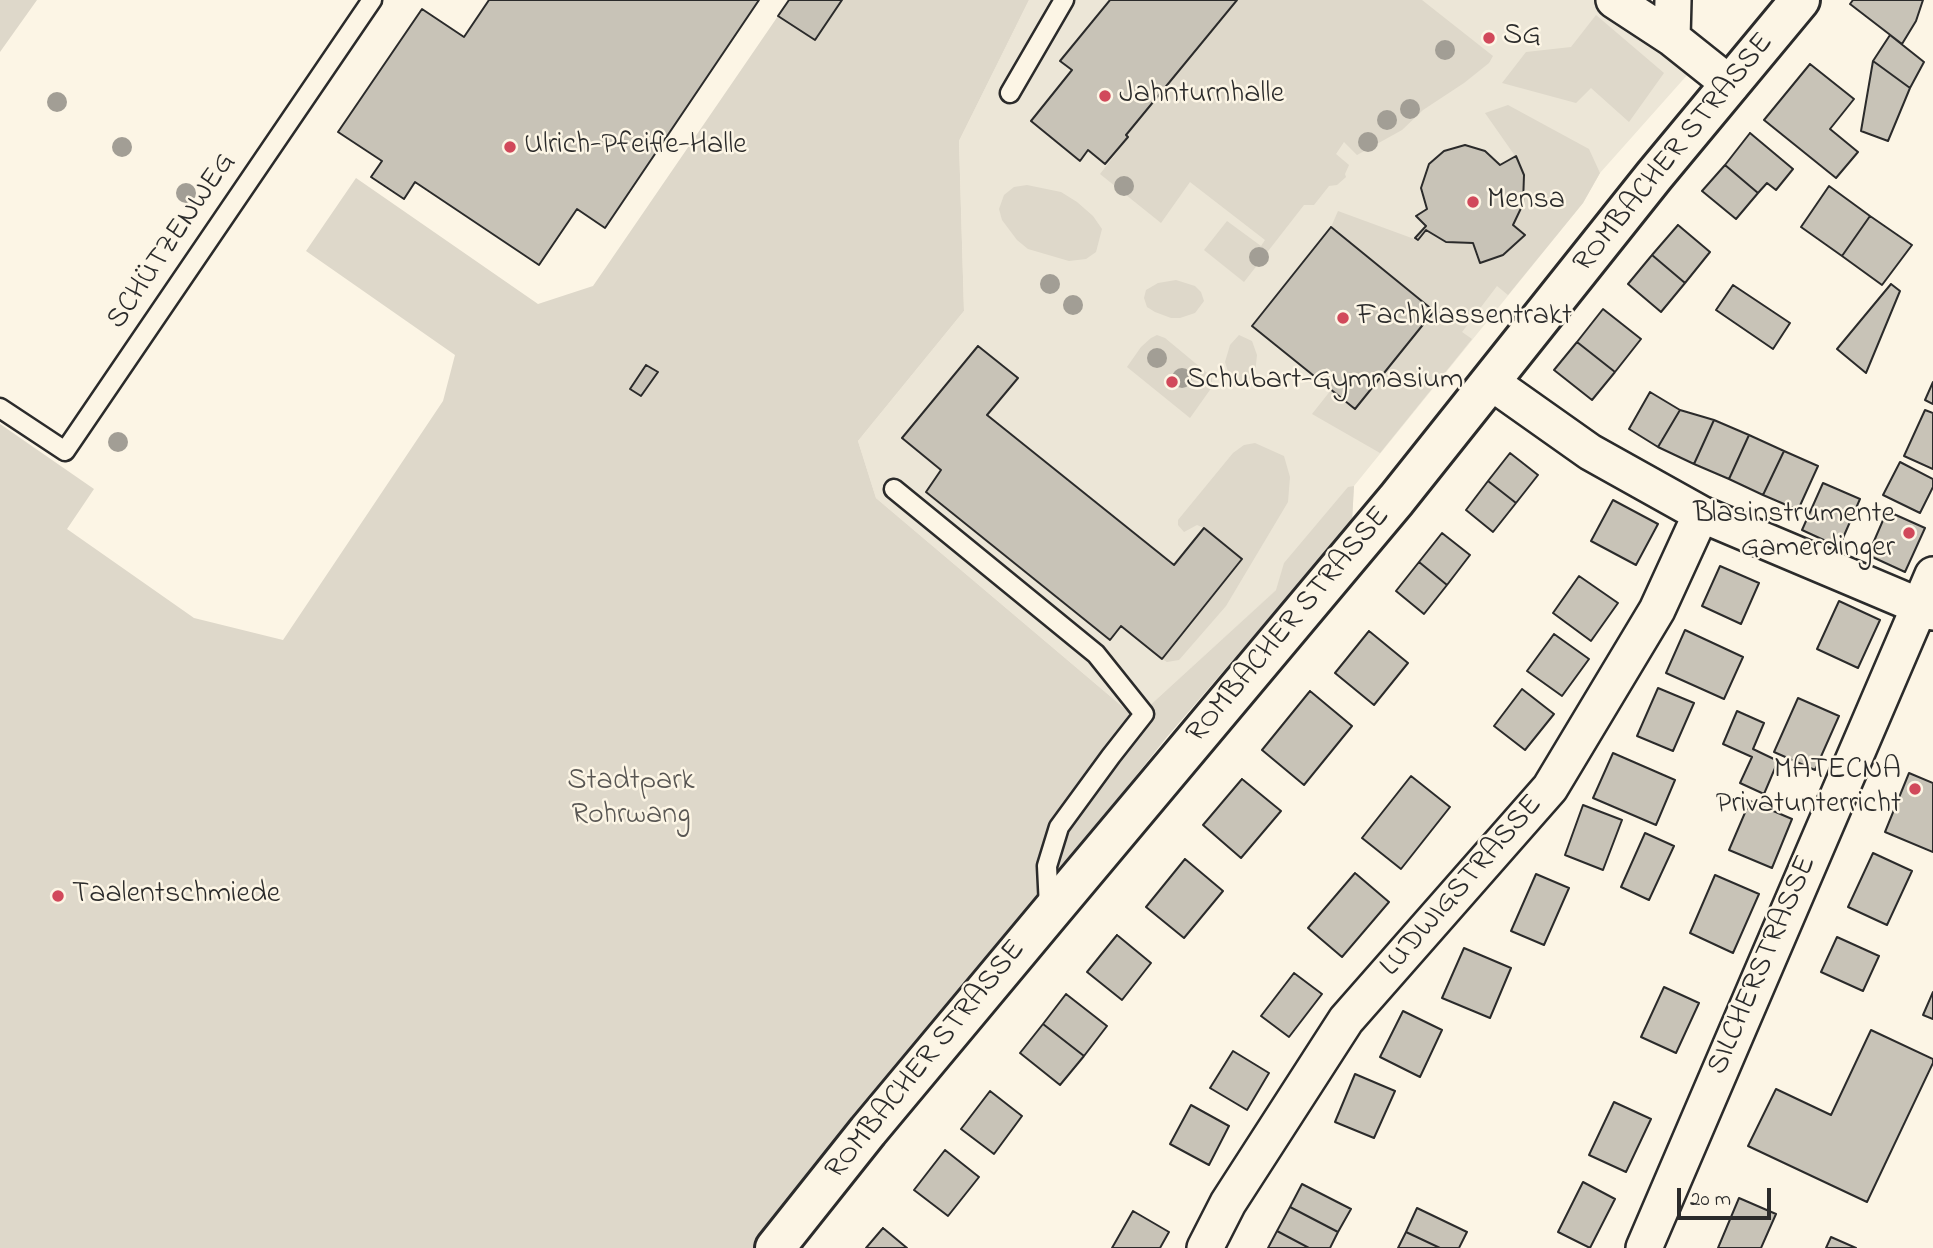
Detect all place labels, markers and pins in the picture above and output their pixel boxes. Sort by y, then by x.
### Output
place label: SG [1503,20,1541,56]
marker: SG [1481,30,1497,46]
place label: Jahnturnhalle [1119,78,1284,114]
marker: Jahnturnhalle [1097,88,1113,104]
place label: Ulrich-Pfeifle-Halle [524,129,747,165]
marker: Ulrich-Pfeifle-Halle [502,139,518,155]
place label: Mensa [1487,184,1565,220]
marker: Mensa [1465,194,1481,210]
place label: Fachklassentrakt [1357,300,1572,336]
marker: Fachklassentrakt [1335,310,1351,326]
place label: Schubart-Gymnasium [1186,364,1463,400]
marker: Schubart-Gymnasium [1164,374,1180,390]
place label: Blasinstrumente Gamerdinger [1693,498,1895,568]
marker: Blasinstrumente Gamerdinger [1901,525,1917,541]
place label: MATECNA Privatunterricht [1716,754,1901,824]
marker: MATECNA Privatunterricht [1907,781,1923,797]
place label: Taalentschmiede [72,878,280,914]
marker: Taalentschmiede [50,888,66,904]

